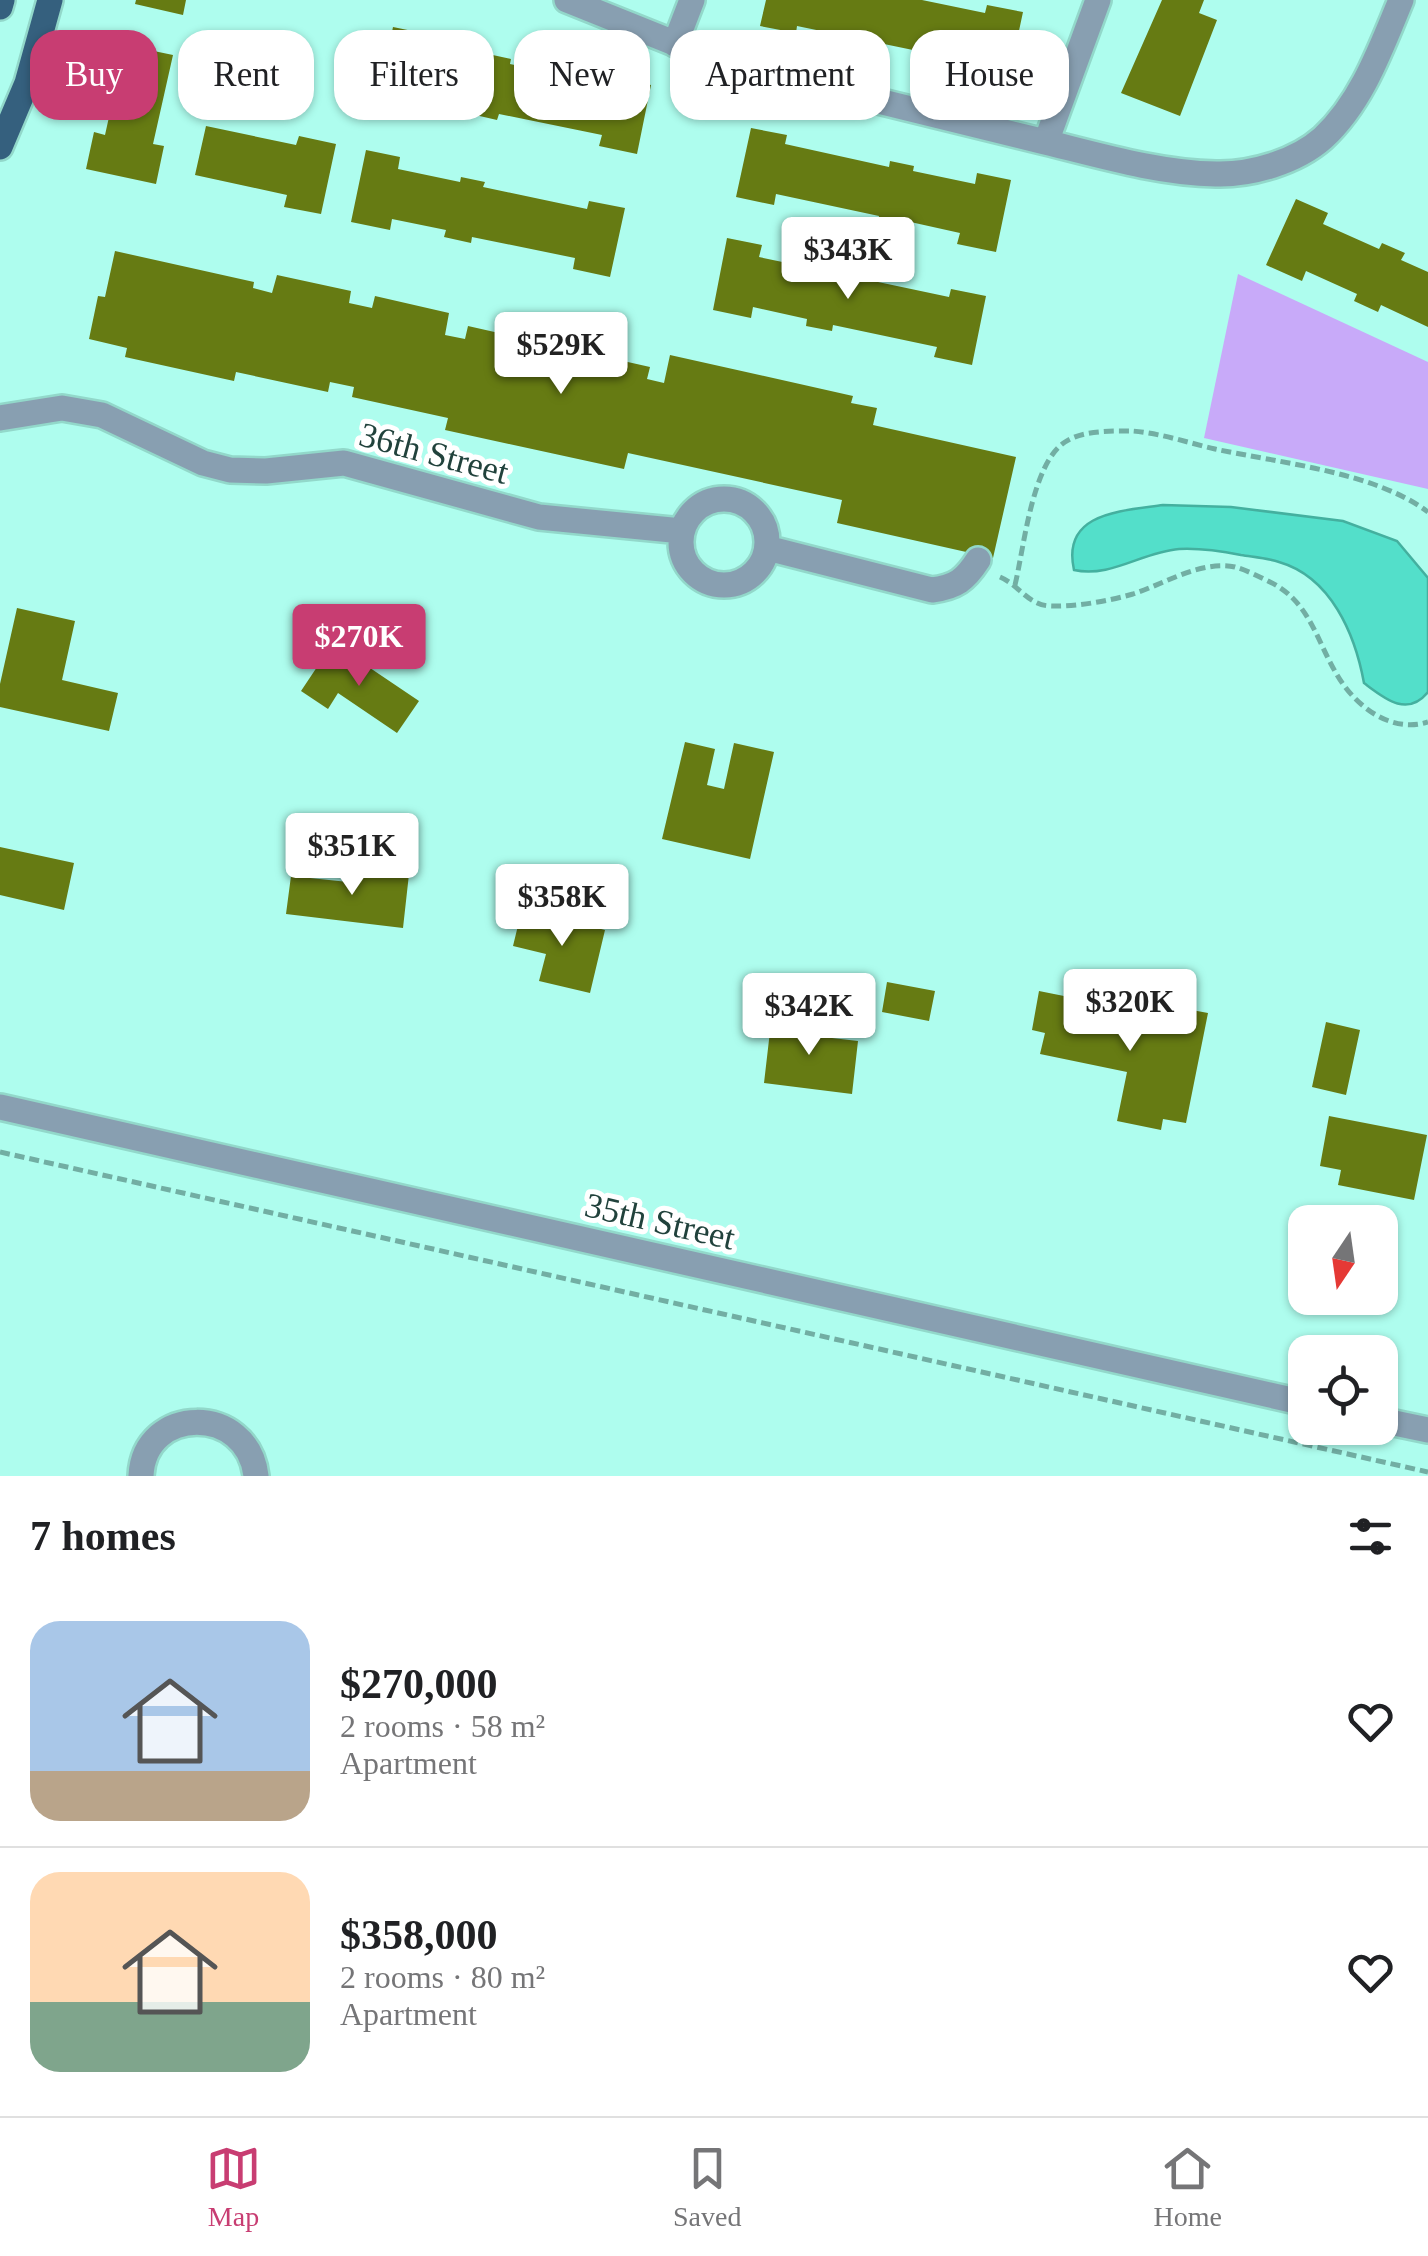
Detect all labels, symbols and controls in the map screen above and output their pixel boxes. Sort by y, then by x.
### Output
chip: Buy [30,30,158,120]
chip: Rent [178,30,314,120]
chip: Filters [334,30,494,120]
chip: New [514,30,650,120]
chip: Apartment [670,30,890,120]
chip: House [910,30,1069,120]
pin: $343K [778,217,918,302]
text: $343K [804,231,892,267]
pin: $529K [491,312,631,397]
text: $529K [517,326,605,362]
street label: 36th Street [355,415,513,492]
pin: $270K [289,604,429,689]
text: $270K [315,618,403,654]
pin: $351K [282,813,422,898]
text: $351K [308,827,396,863]
pin: $358K [492,864,632,949]
text: $358K [518,878,606,914]
pin: $320K [1060,969,1200,1054]
pin: $342K [739,973,879,1058]
text: $320K [1086,983,1174,1019]
text: $342K [765,987,853,1023]
street label: 35th Street [581,1185,739,1258]
north arrow [1288,1205,1398,1315]
map controls [1288,1205,1398,1445]
button: locate [1288,1335,1398,1445]
icon: filters [1343,1509,1398,1564]
text: 7 homes [30,1513,176,1559]
icon: home [110,1661,230,1781]
text: $270,000 [340,1661,498,1707]
icon: heart [1343,1694,1398,1749]
text: 2 rooms · 58 m² [340,1708,545,1744]
text: Apartment [340,1745,477,1781]
icon: home [110,1912,230,2032]
text: $358,000 [340,1912,498,1958]
icon: heart [1343,1945,1398,2000]
text: 2 rooms · 80 m² [340,1959,545,1995]
text: Apartment [340,1996,477,2032]
tab: Map [206,2141,261,2233]
tab: Saved [673,2141,741,2233]
tab: Home [1154,2141,1222,2233]

